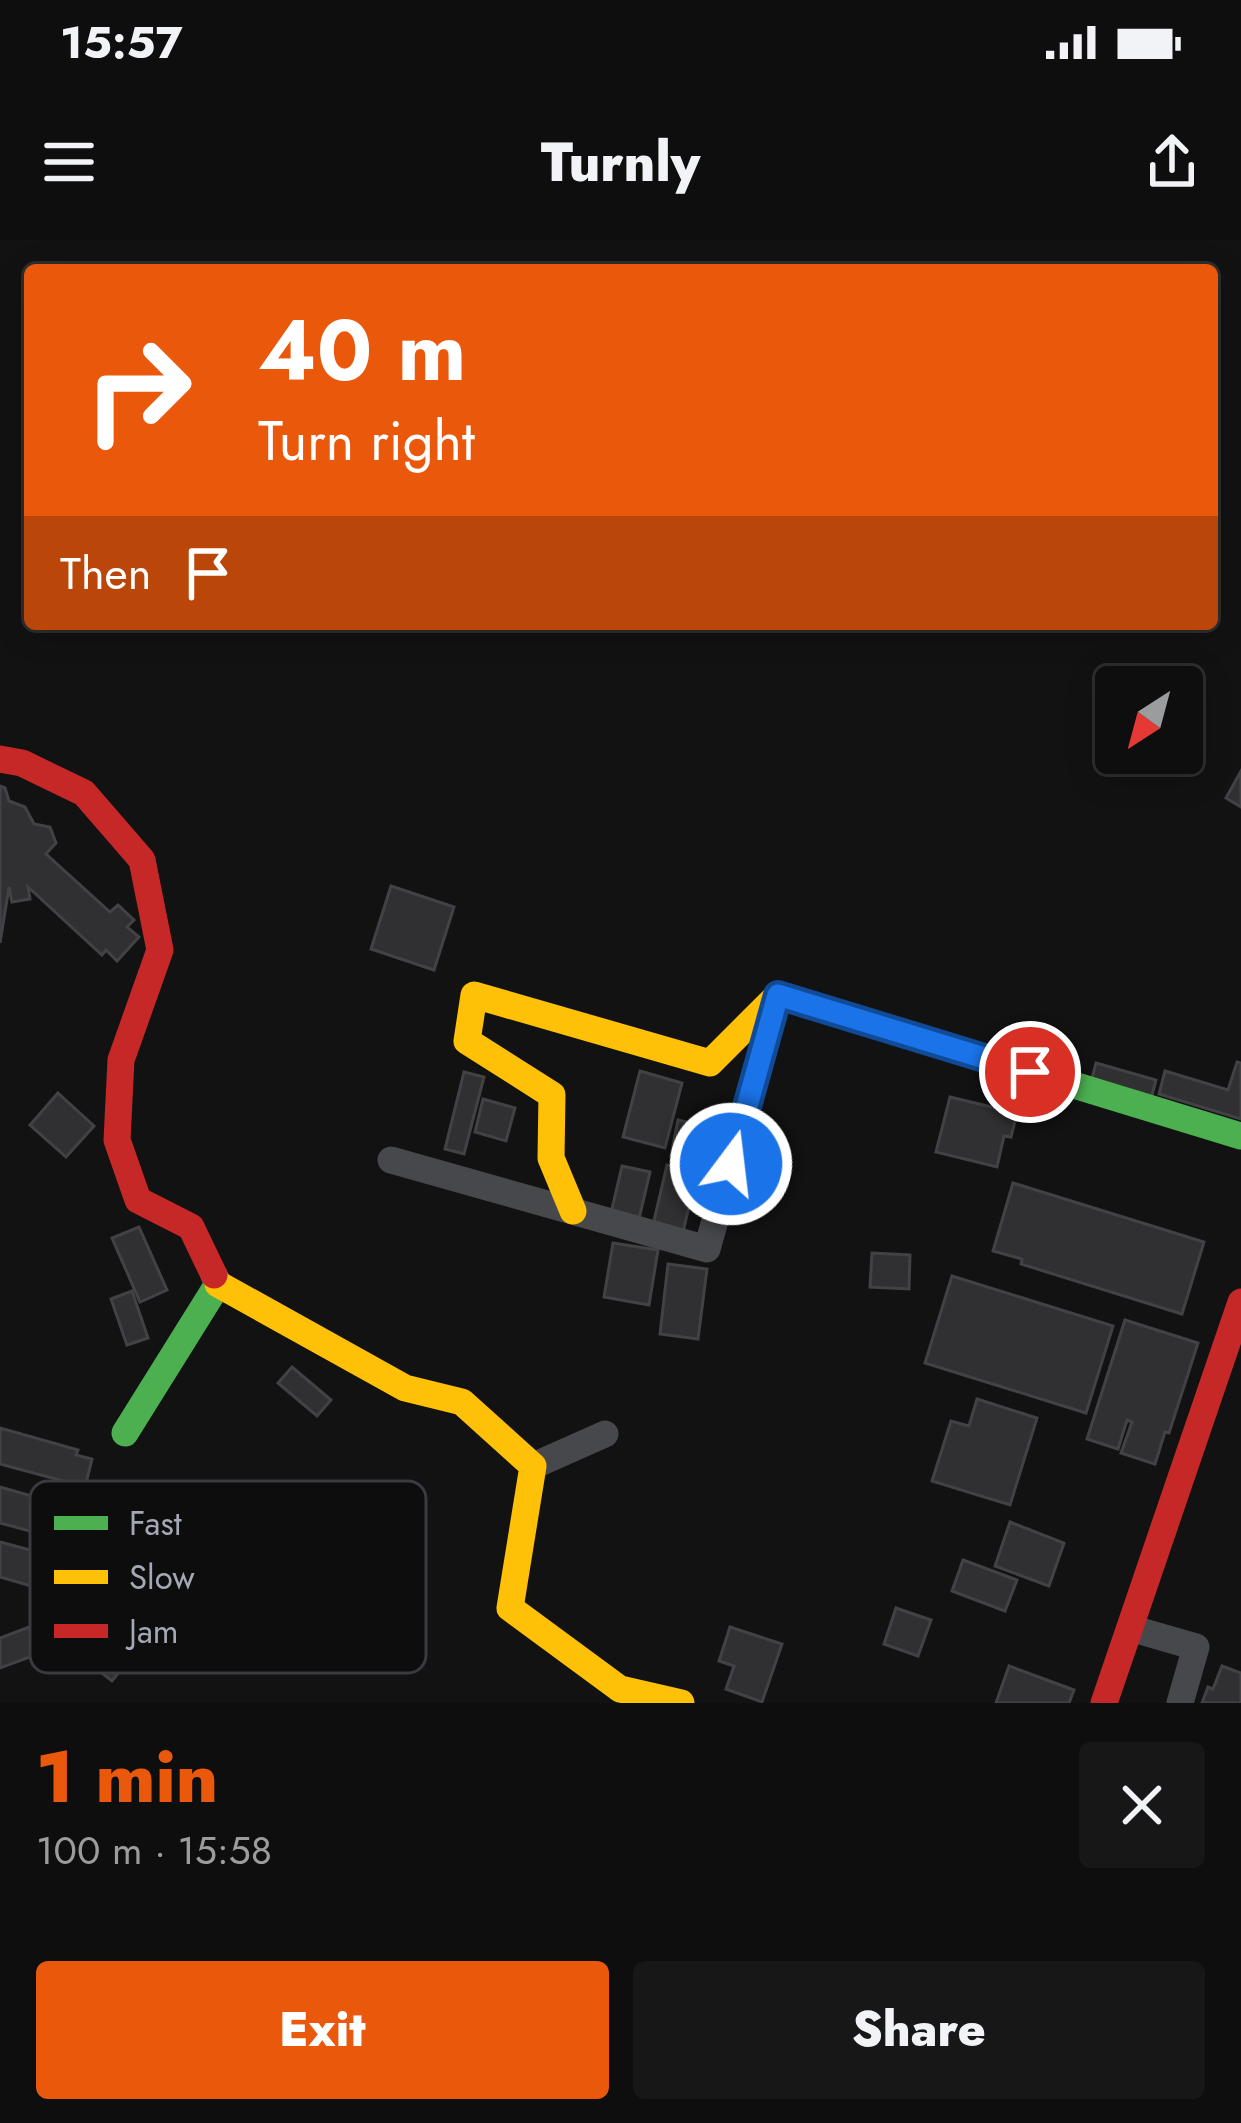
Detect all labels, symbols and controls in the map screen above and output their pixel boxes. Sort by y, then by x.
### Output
text: 15:57 [60,10,183,75]
text: Turnly [541,123,700,201]
icon: menu [36,129,102,195]
icon: share [1139,129,1205,195]
text: 40 m [258,290,466,412]
icon: right [60,312,216,468]
text: Turn right [258,402,475,480]
icon: arrive [175,540,241,606]
text: Then [60,541,151,606]
north arrow [1095,666,1203,774]
map controls [1095,666,1203,774]
pin [979,1021,1081,1123]
icon: arrive [997,1039,1063,1105]
position arrow [668,1101,794,1227]
legend [30,1481,426,1673]
text: Fast [129,1500,182,1547]
text: Slow [129,1554,195,1601]
text: Jam [125,1608,179,1655]
text: 1 min [36,1725,218,1829]
button: close [1079,1742,1205,1868]
text: 100 m · 15:58 [36,1822,272,1879]
button: Exit [36,1961,609,2099]
button: Share [633,1961,1205,2099]

